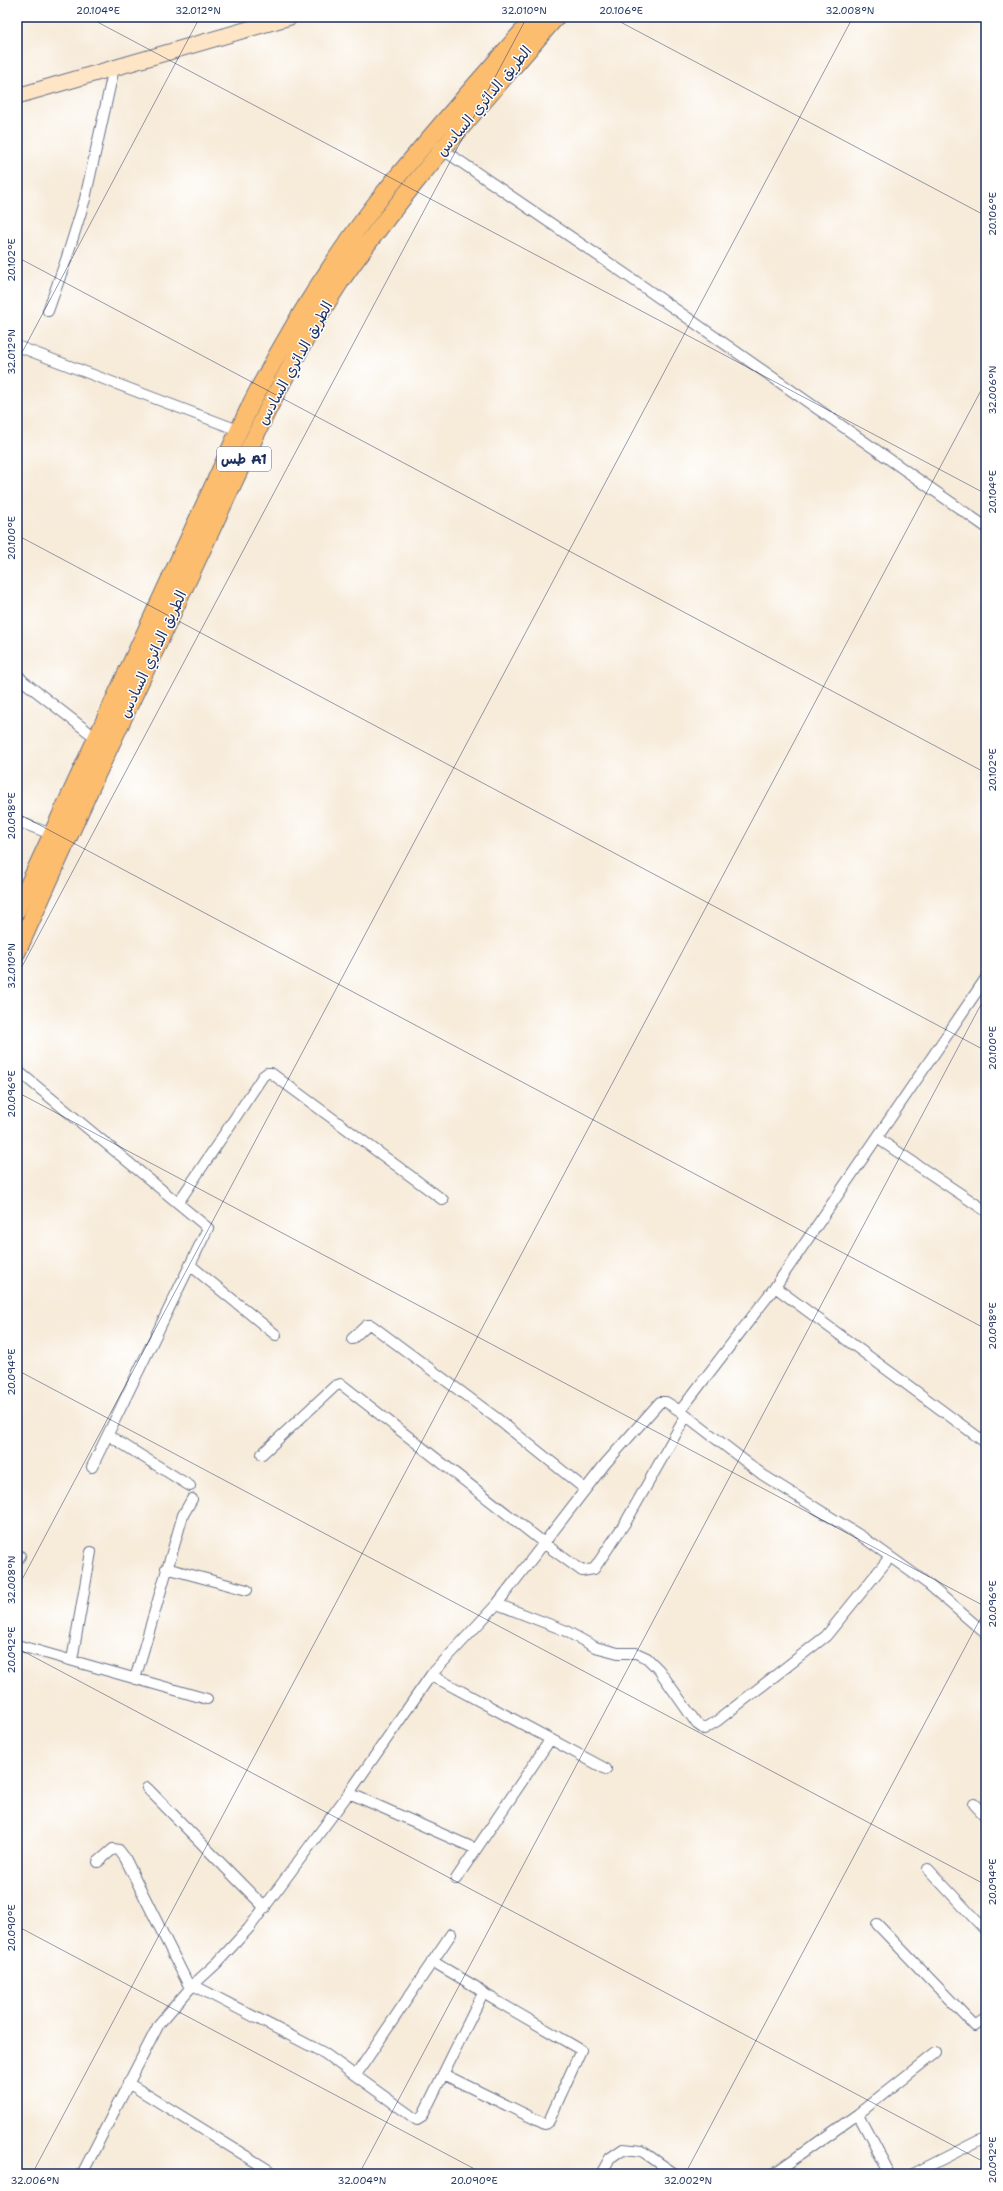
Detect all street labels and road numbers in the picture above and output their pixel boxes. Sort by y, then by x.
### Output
street label: الطريق الدائري السادس [432,42,537,161]
street label: الطريق الدائري السادس [253,298,338,429]
road number: طس A1 [217,447,271,471]
street label: الطريق الدائري السادس [115,587,192,721]

